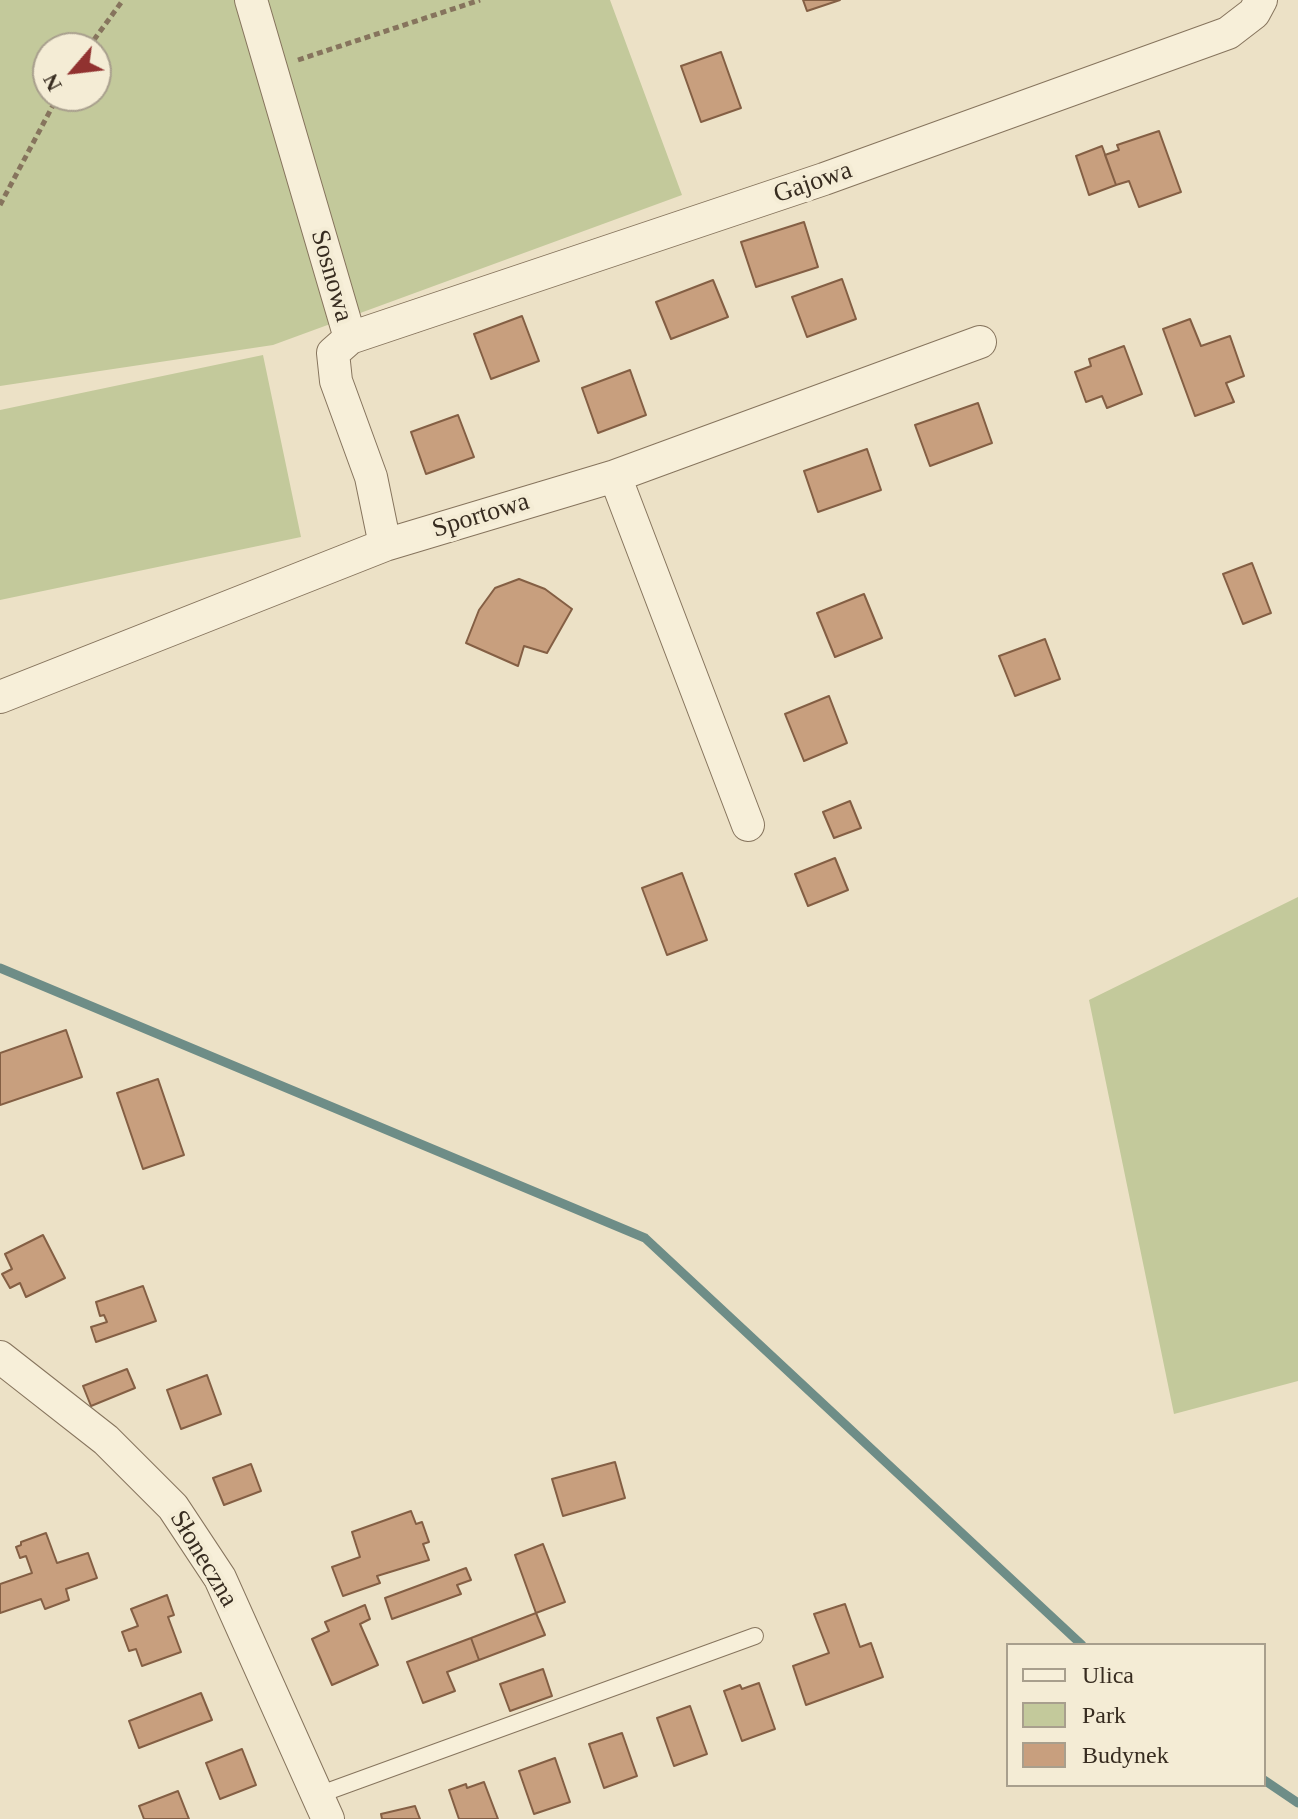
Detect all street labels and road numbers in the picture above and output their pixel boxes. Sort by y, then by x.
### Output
street label: Gajowa [770,155,856,211]
street label: Sosnowa [303,227,359,325]
street label: Sportowa [429,487,533,545]
street label: Słoneczna [162,1505,244,1613]

